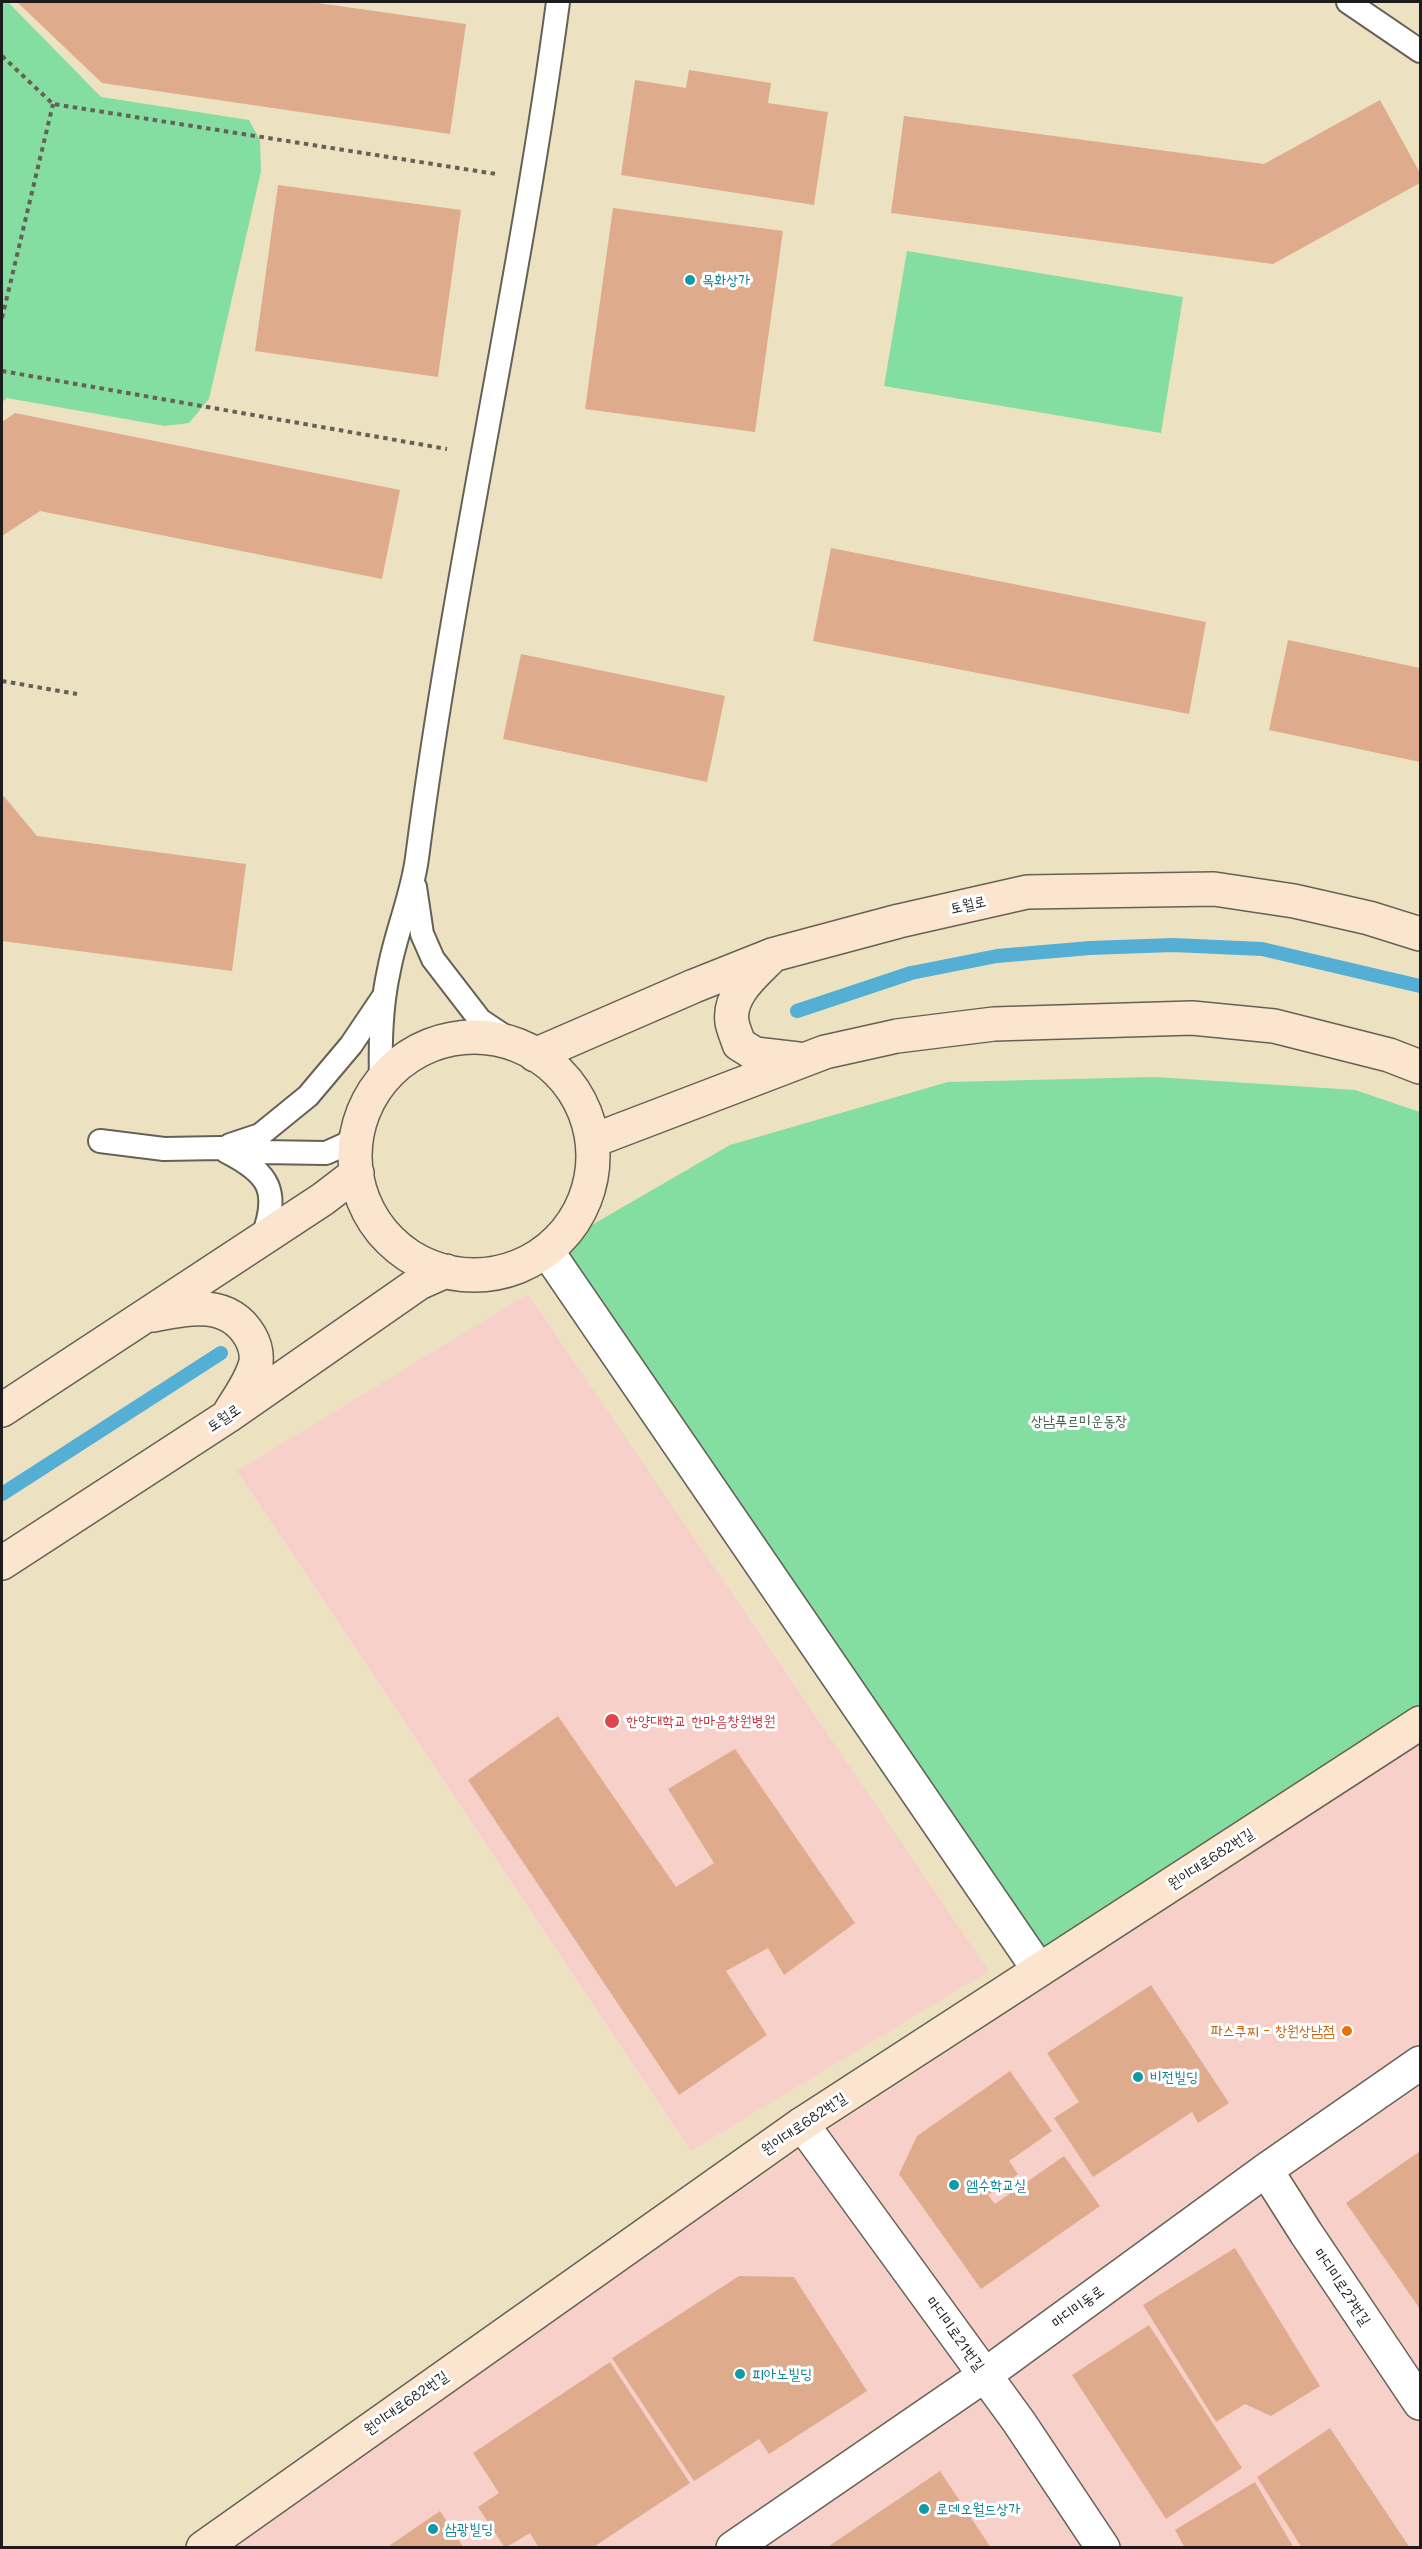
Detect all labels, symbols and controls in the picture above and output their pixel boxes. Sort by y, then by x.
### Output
place label: 목화상가 [702,271,750,289]
marker: 목화상가 [683,273,697,287]
street label: 토월로 [948,892,988,918]
street label: 토월로 [204,1400,244,1436]
park label: 상남푸르미운동장 [1031,1412,1127,1430]
marker: 한양대학교 한마음창원병원 [603,1712,621,1730]
place label: 한양대학교 한마음창원병원 [626,1712,776,1730]
street label: 원이대로682번길 [1165,1825,1257,1893]
place label: 파스쿠찌 - 창원상남점 [1210,2022,1335,2040]
marker: 파스쿠찌 - 창원상남점 [1340,2024,1354,2038]
place label: 비전빌딩 [1150,2068,1198,2086]
marker: 비전빌딩 [1131,2070,1145,2084]
street label: 원이대로682번길 [758,2089,850,2159]
place label: 엠수학교실 [966,2176,1026,2194]
marker: 엠수학교실 [947,2178,961,2192]
street label: 마디미로27번길 [1310,2245,1374,2329]
street label: 마디미동로 [1048,2282,1108,2332]
street label: 마디미로21번길 [922,2293,988,2375]
place label: 피아노빌딩 [752,2365,812,2383]
street label: 원이대로682번길 [360,2367,452,2439]
marker: 피아노빌딩 [733,2367,747,2381]
place label: 로데오월드상가 [936,2500,1020,2518]
marker: 로데오월드상가 [917,2502,931,2516]
place label: 삼광빌딩 [445,2520,493,2538]
marker: 삼광빌딩 [426,2522,440,2536]

